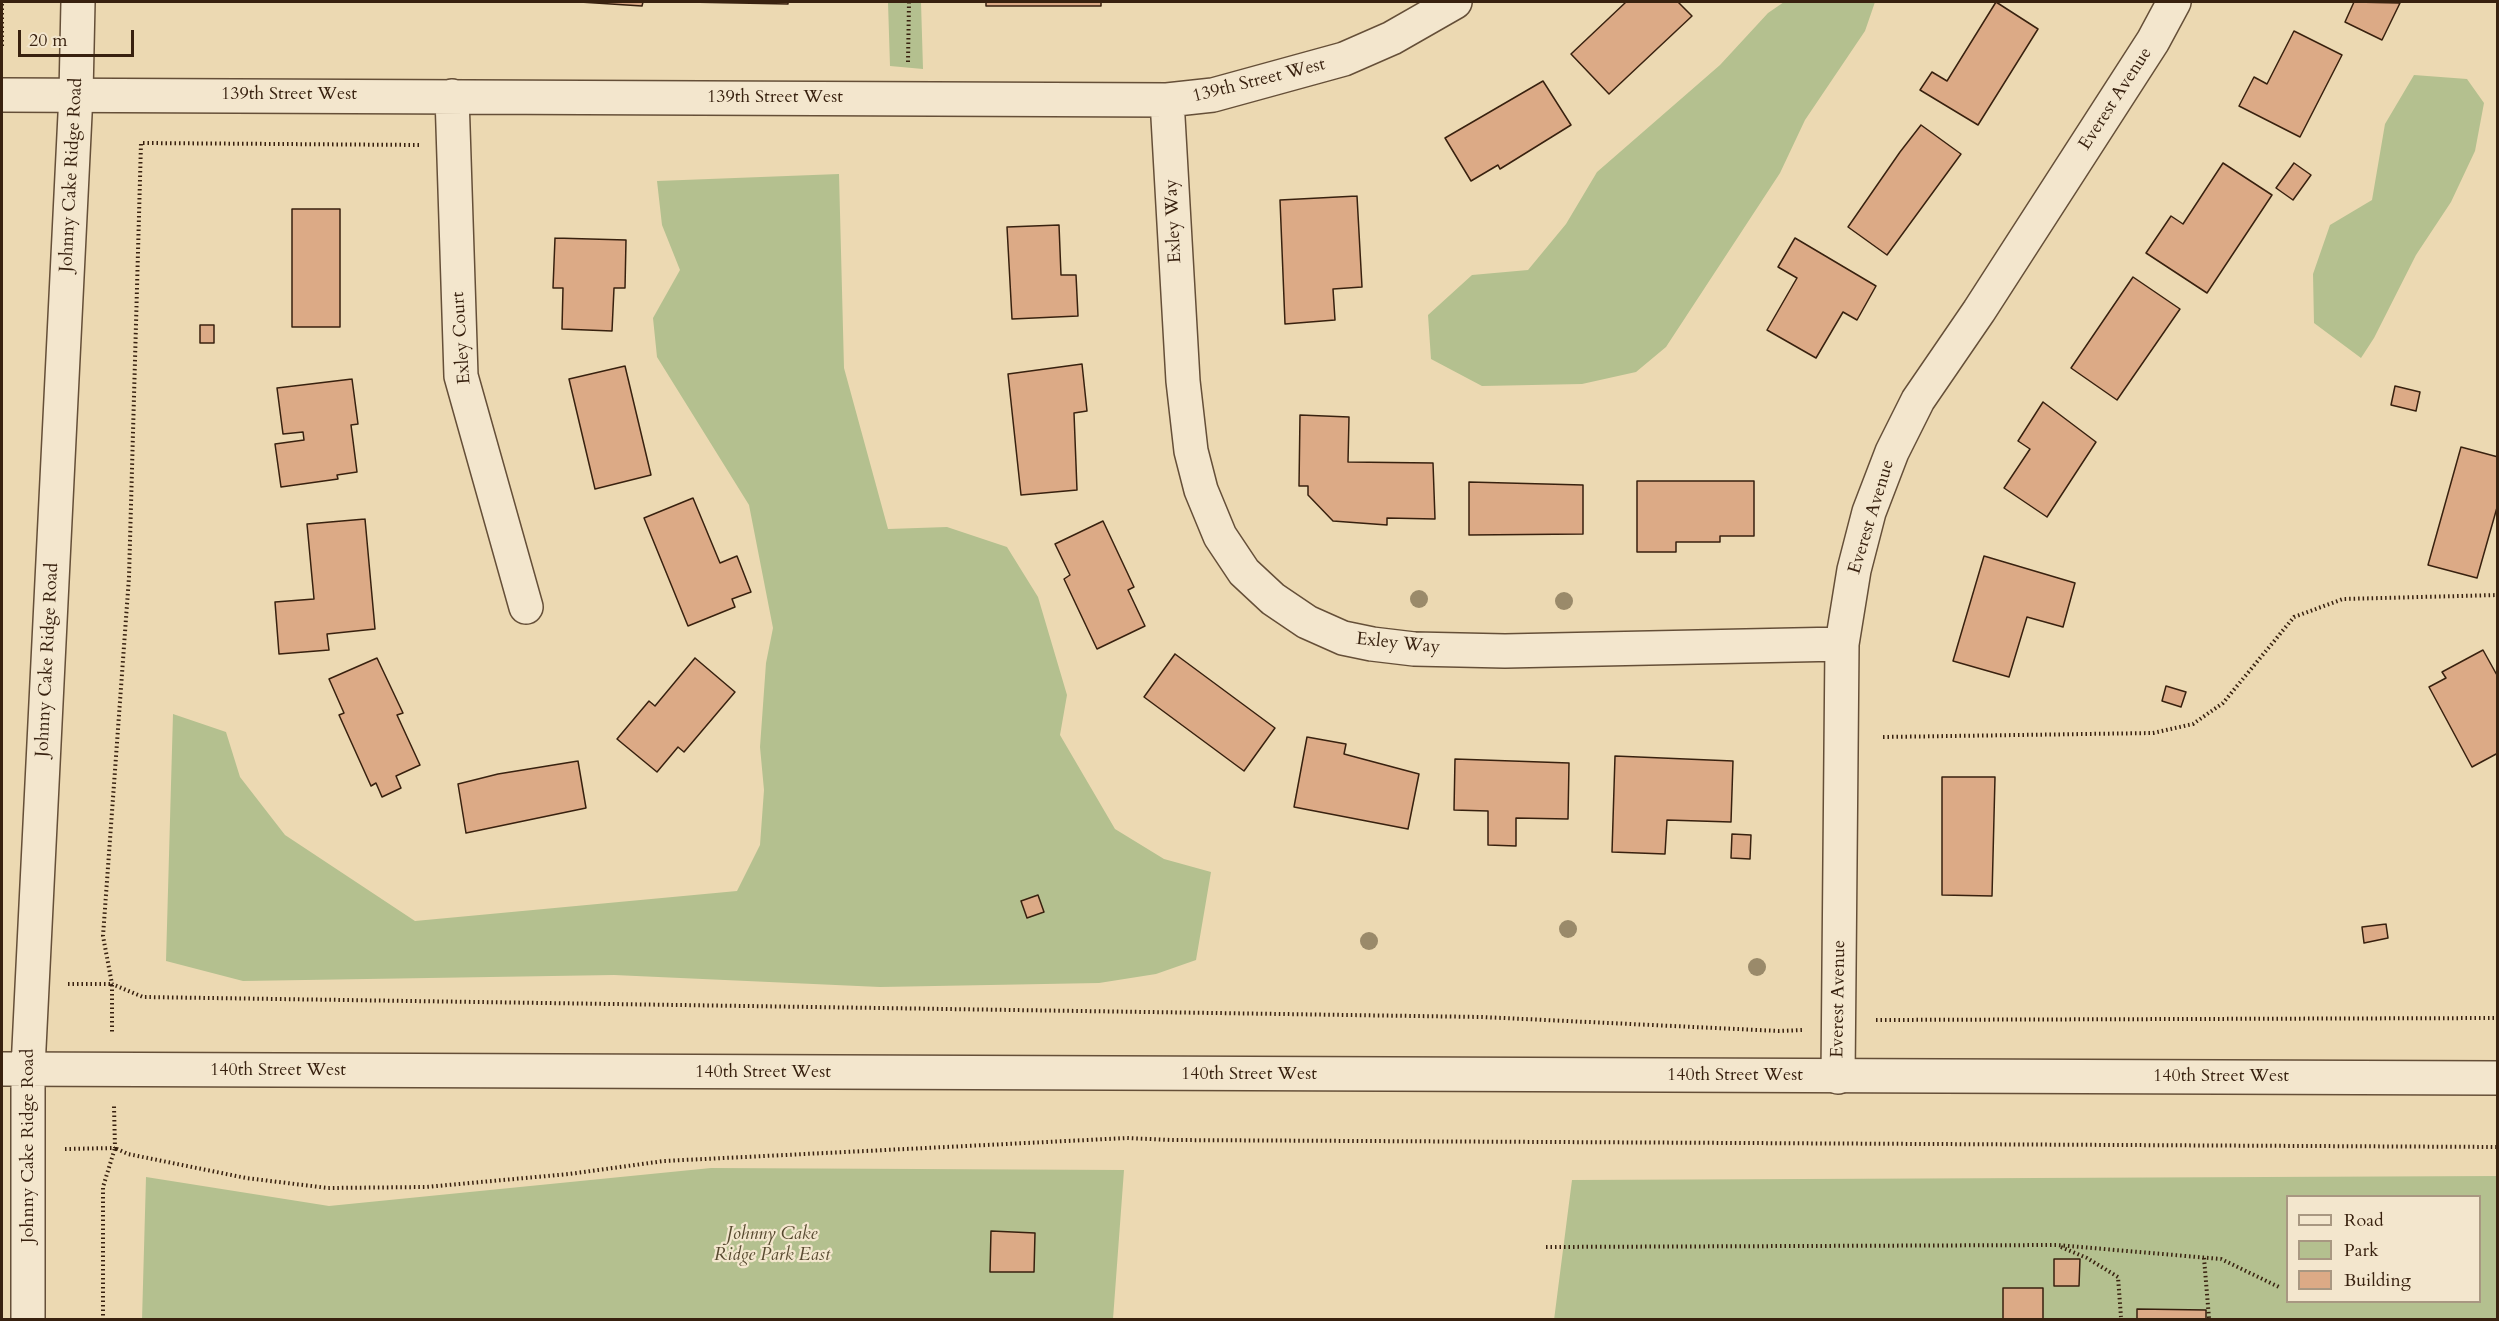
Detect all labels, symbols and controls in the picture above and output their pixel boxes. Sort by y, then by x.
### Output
scale bar [21,18,136,56]
text: 20 m [29,28,68,53]
street label: Everest Avenue [2075,44,2157,154]
street label: 139th Street West [1190,54,1328,108]
street label: Johnny Cake Ridge Road [56,77,88,273]
street label: 139th Street West [221,84,357,106]
street label: 139th Street West [707,87,843,109]
street label: Exley Way [1161,178,1187,264]
street label: Exley Court [448,291,476,385]
street label: Everest Avenue [1844,457,1900,577]
street label: Johnny Cake Ridge Road [32,562,64,758]
street label: Exley Way [1355,629,1441,659]
street label: Everest Avenue [1827,940,1851,1058]
street label: Johnny Cake Ridge Road [18,1049,40,1243]
street label: 140th Street West [210,1060,346,1082]
street label: 140th Street West [695,1062,831,1084]
street label: 140th Street West [1181,1064,1317,1086]
street label: 140th Street West [1667,1065,1803,1087]
street label: 140th Street West [2153,1066,2289,1088]
legend [2286,1195,2481,1303]
text: Road [2344,1208,2384,1233]
park label: Johnny Cake Ridge Park East [714,1224,830,1266]
text: Park [2344,1238,2379,1263]
text: Building [2344,1268,2411,1293]

